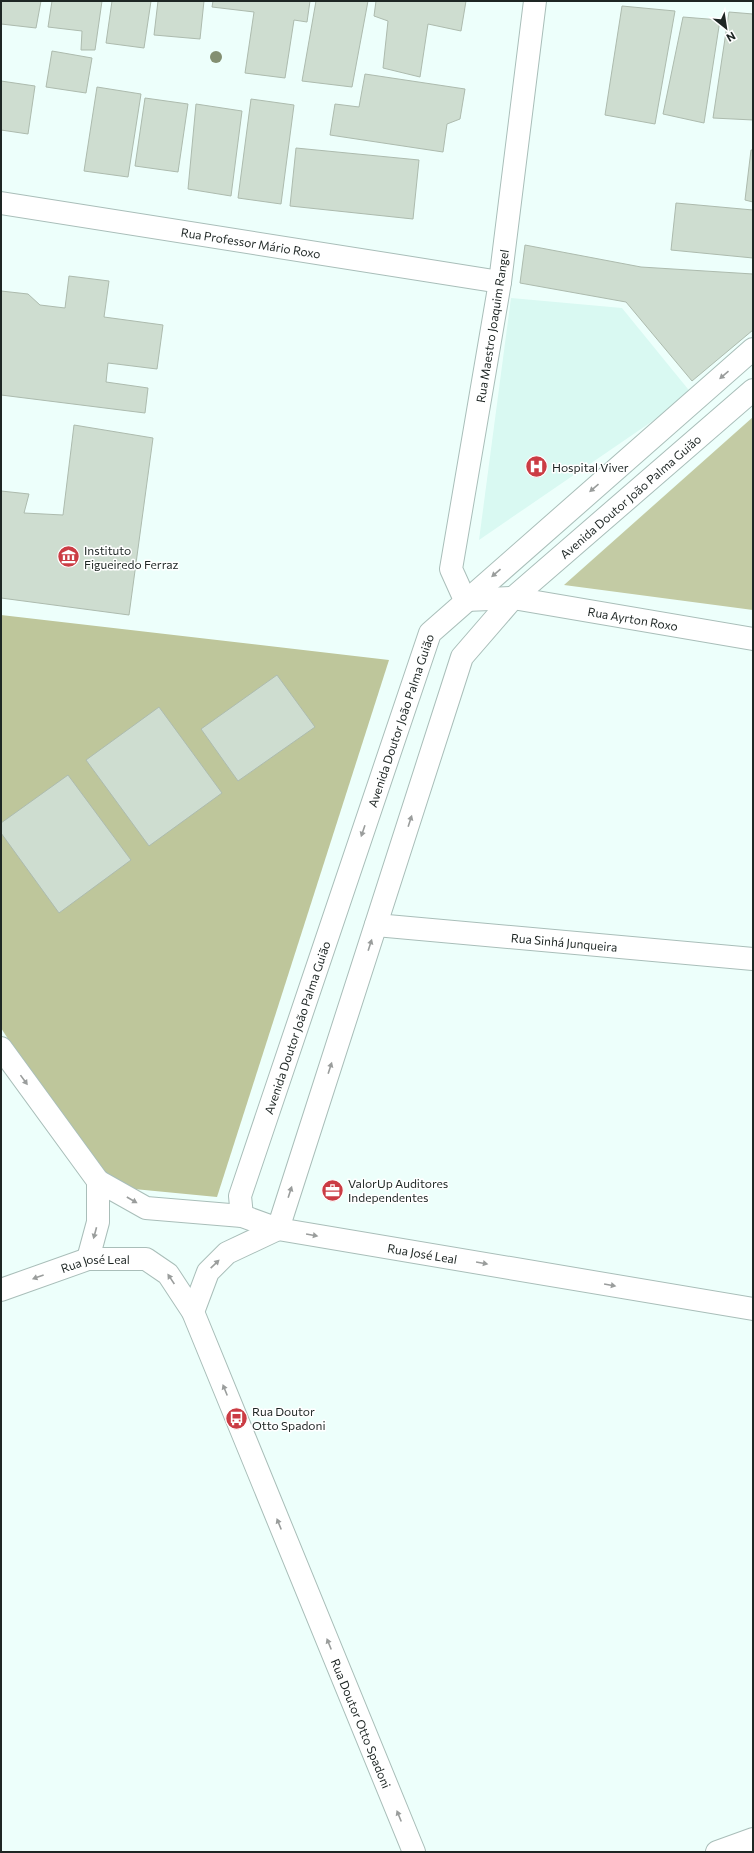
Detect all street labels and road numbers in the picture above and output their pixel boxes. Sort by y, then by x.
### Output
street label: Rua Professor Mário Roxo [180,225,322,261]
street label: Rua Maestro Joaquim Rangel [473,248,512,404]
street label: Avenida Doutor João Palma Guião [557,432,704,561]
street label: Rua Ayrton Roxo [587,604,679,633]
street label: Avenida Doutor João Palma Guião [365,632,436,809]
street label: Rua Sinhá Junqueira [510,930,618,954]
street label: Avenida Doutor João Palma Guião [261,939,333,1116]
street label: Rua José Leal [386,1241,458,1266]
street label: Rua José Leal [59,1252,130,1275]
street label: Rua Doutor Otto Spadoni [329,1657,394,1790]

